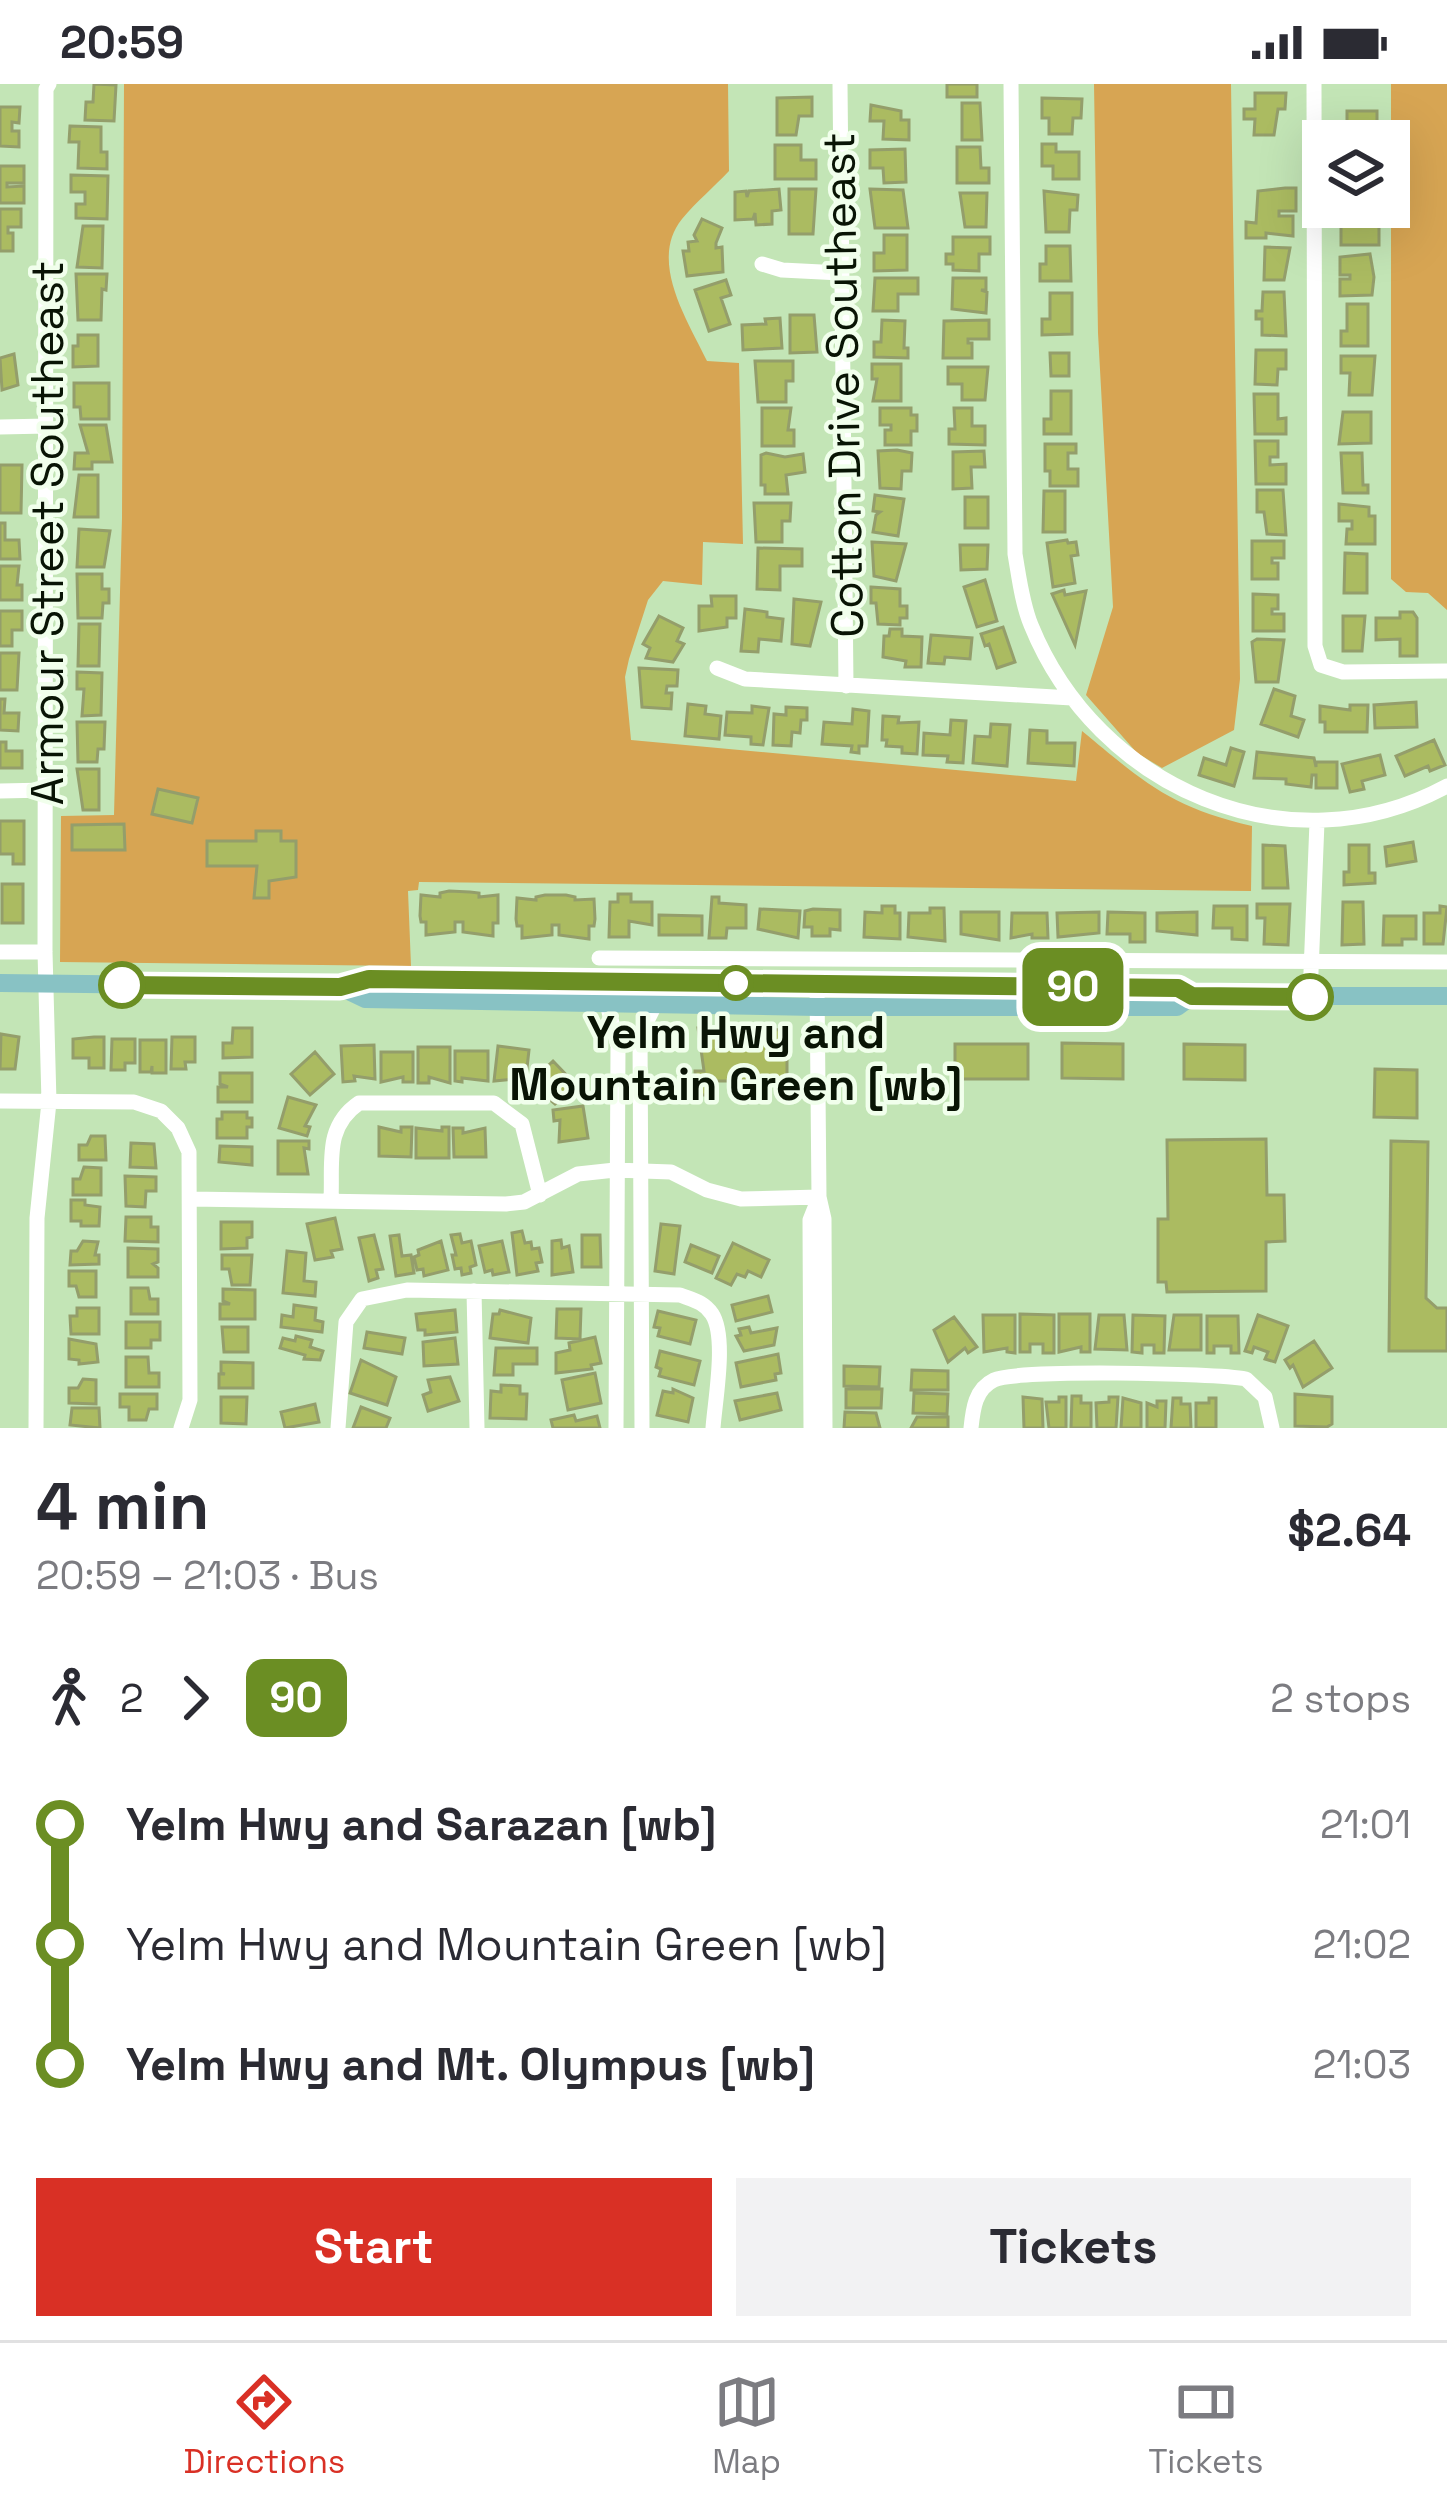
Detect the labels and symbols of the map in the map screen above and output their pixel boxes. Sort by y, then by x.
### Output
street label: Cotton Drive Southeast [810,132,876,638]
street label: Armour Street Southeast [19,261,76,805]
line badge: 90 [1019,948,1127,1026]
unlabelled marker [100,963,144,1007]
marker: Yelm Hwy and Mountain Green [wb] [720,967,752,999]
unlabelled marker [1288,975,1332,1019]
place label: Yelm Hwy and Mountain Green [wb] [509,1004,963,1113]

